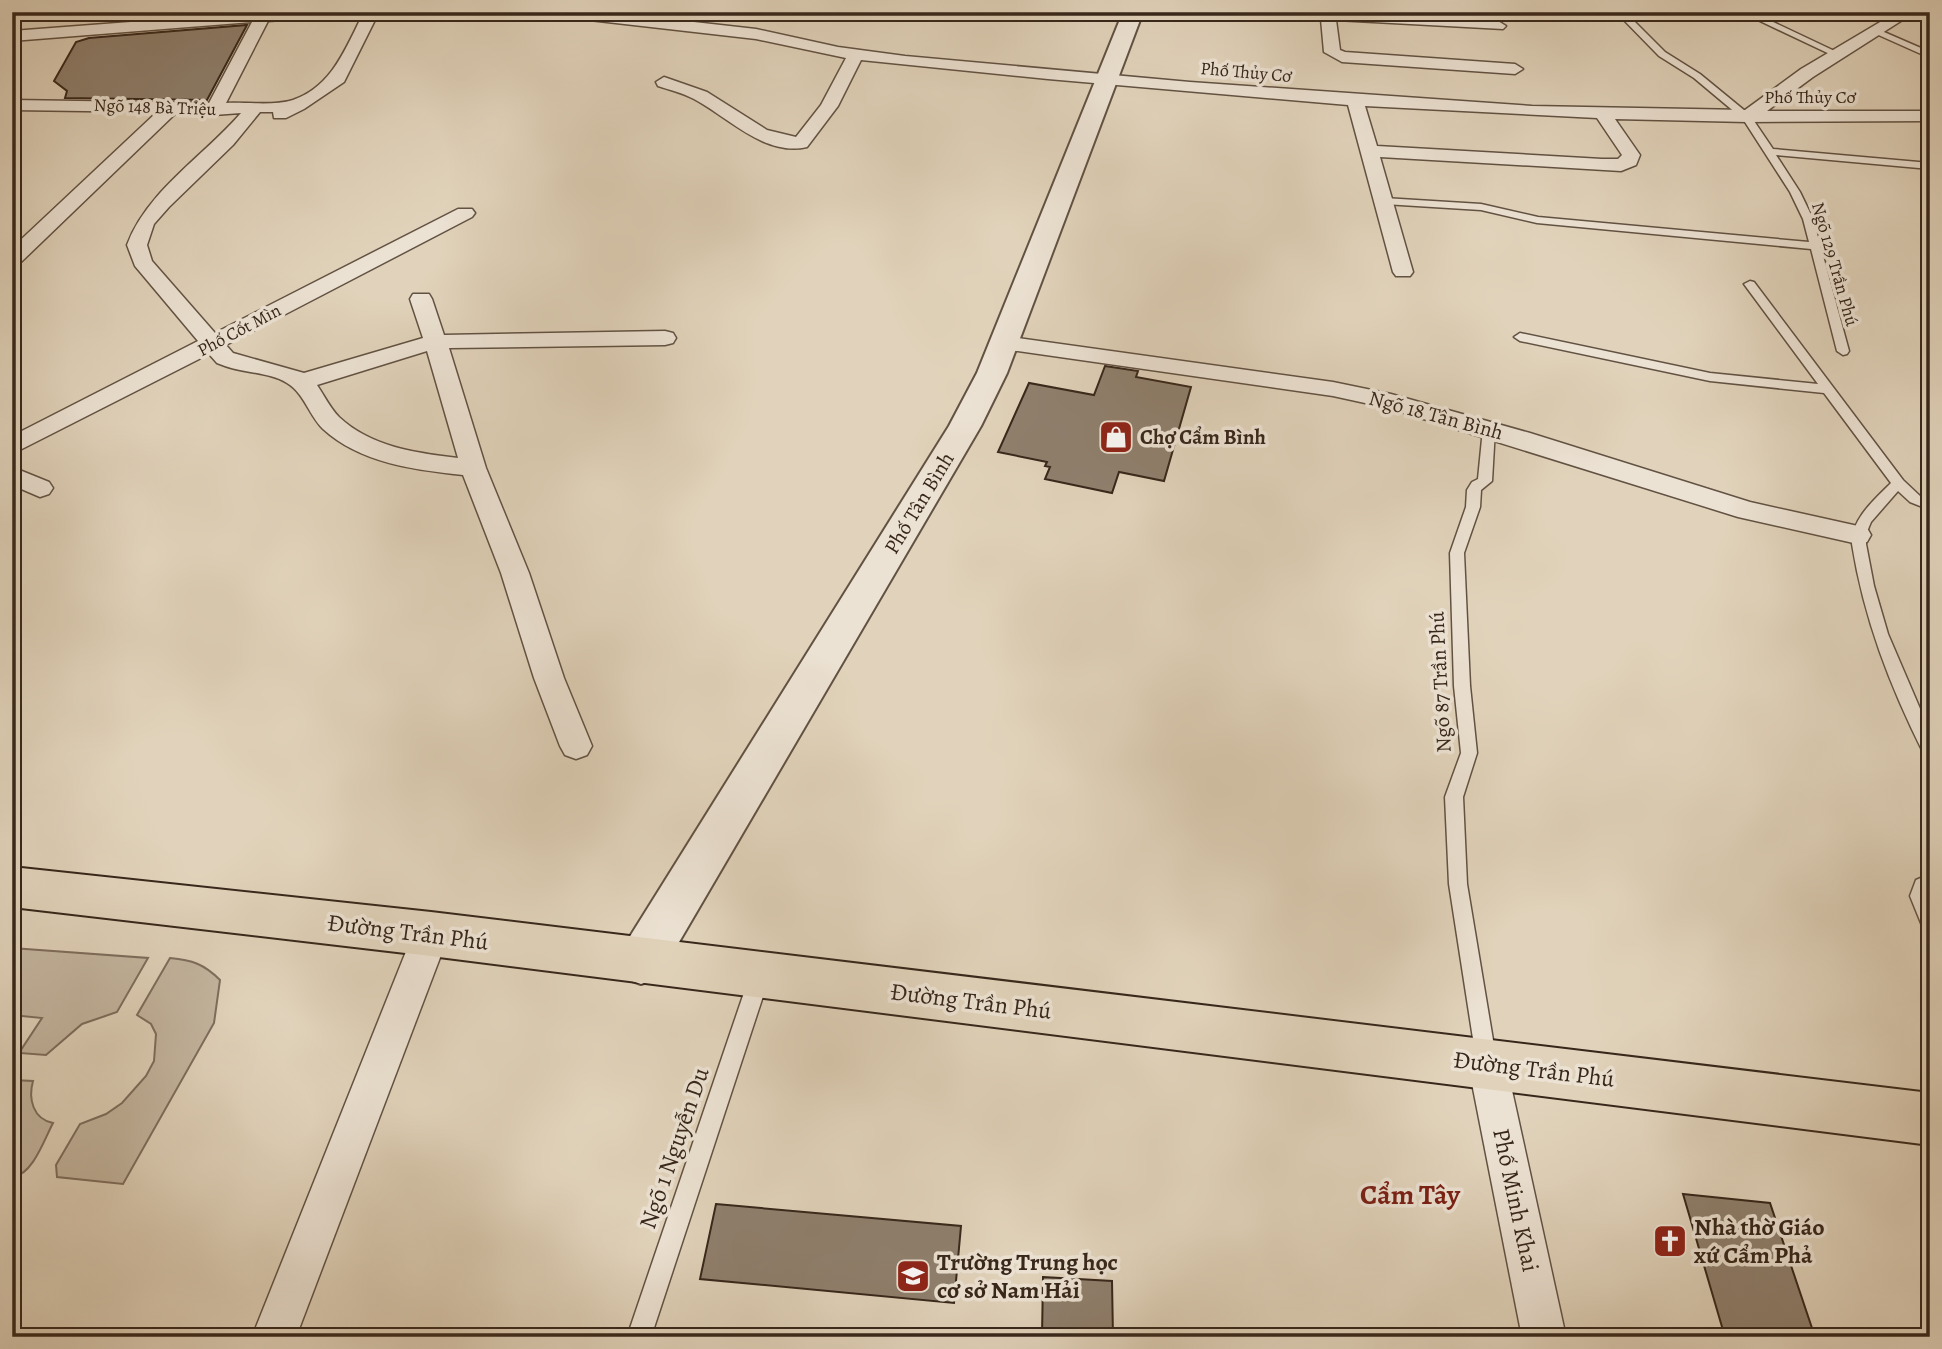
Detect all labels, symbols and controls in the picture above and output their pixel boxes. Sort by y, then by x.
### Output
street label: Phố Thủy Cơ [1199,56,1293,88]
street label: Phố Thủy Cơ [1764,85,1856,109]
street label: Ngõ 148 Bà Triệu [93,93,217,121]
street label: Ngõ 129 Trần Phú [1806,199,1864,329]
street label: Phố Cốt Mìn [193,298,285,362]
street label: Ngõ 18 Tân Bình [1366,384,1506,446]
shop icon: Chợ Cẩm Bình [1097,418,1135,456]
place label: Chợ Cẩm Bình [1140,423,1266,451]
street label: Phố Tân Bình [878,447,960,559]
street label: Ngõ 87 Trần Phú [1422,610,1458,753]
street label: Đường Trần Phú [326,906,490,958]
street label: Đường Trần Phú [889,975,1053,1027]
street label: Đường Trần Phú [1452,1043,1616,1095]
street label: Ngõ 1 Nguyễn Du [631,1063,717,1233]
street label: Phố Minh Khai [1485,1125,1547,1275]
district label: Cẩm Tây [1360,1176,1461,1214]
place label: Nhà thờ Giáo xứ Cẩm Phả [1694,1211,1825,1271]
church icon: Nhà thờ Giáo xứ Cẩm Phả [1651,1222,1689,1260]
place label: Trường Trung học cơ sở Nam Hải [937,1246,1118,1306]
school or university icon: Trường Trung học cơ sở Nam Hải [894,1257,932,1295]

